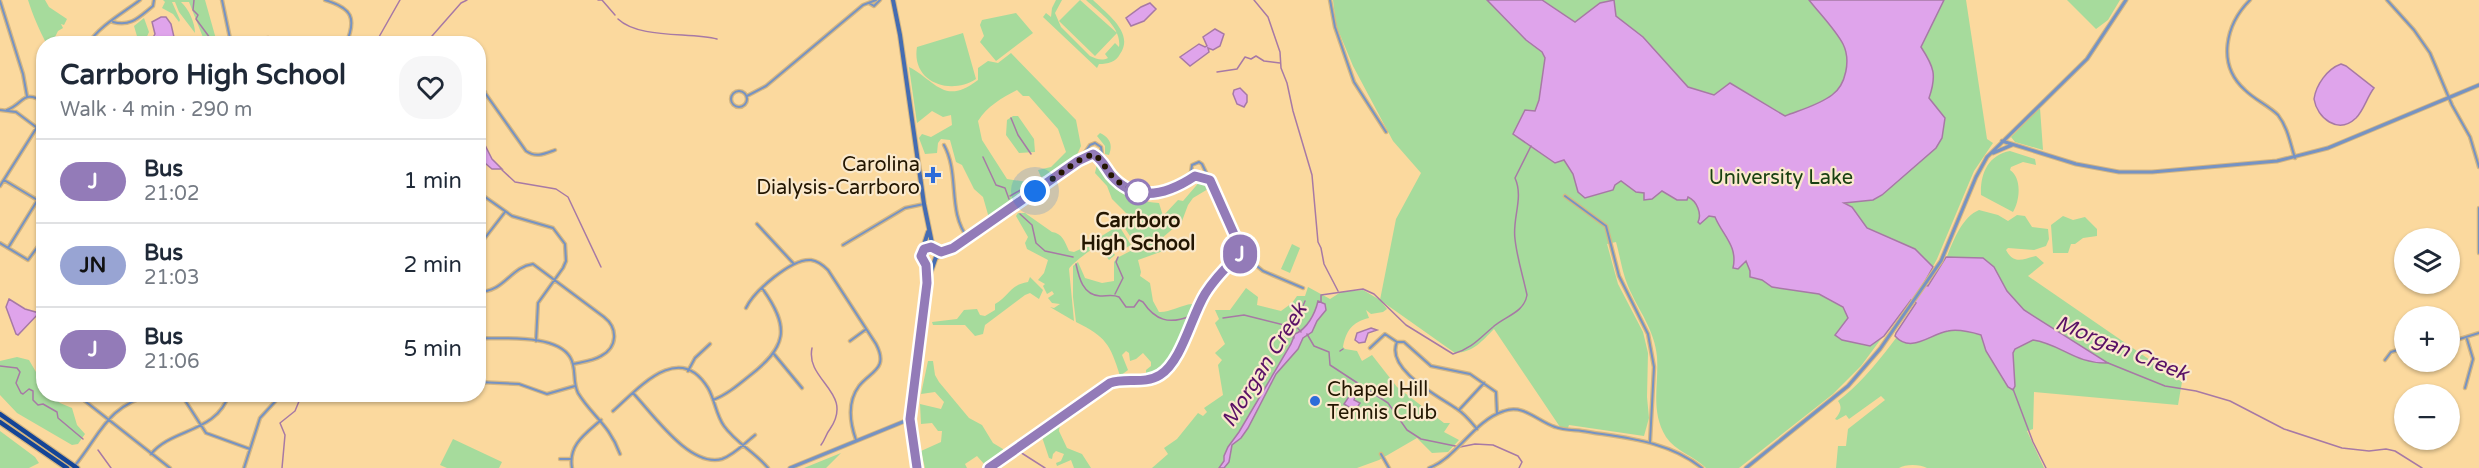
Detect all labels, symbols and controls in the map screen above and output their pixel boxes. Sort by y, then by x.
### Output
button: heart [399,56,462,119]
text: Carrboro High School [60,58,346,92]
text: Walk · 4 min · 290 m [60,98,252,122]
place label: Carolina Dialysis-Carrboro [756,153,920,200]
text: Bus [144,156,183,182]
marker: Carolina Dialysis-Carrboro [924,166,942,184]
park label: University Lake [1709,166,1853,190]
text: 1 min [403,168,462,194]
text: J [88,169,98,194]
your location [1020,176,1050,206]
marker: Carrboro High School [1125,179,1151,205]
text: 21:02 [144,182,199,206]
place label: Carrboro High School [1081,209,1195,256]
map controls [2394,228,2460,450]
button: layers [2394,228,2460,294]
line badge: J [1220,234,1260,274]
text: Bus [144,240,183,266]
text: J [1235,242,1245,267]
text: 2 min [403,252,462,278]
text: JN [80,253,106,278]
text: 21:03 [144,266,199,290]
water label: Morgan Creek [1216,297,1313,432]
button: + [2394,306,2460,372]
water label: Morgan Creek [2052,310,2193,387]
text: Bus [144,324,183,350]
text: 5 min [403,336,462,362]
text: J [88,337,98,362]
text: 21:06 [144,350,199,374]
place label: Chapel Hill Tennis Club [1327,378,1437,425]
button: − [2394,384,2460,450]
marker: Chapel Hill Tennis Club [1308,394,1322,408]

